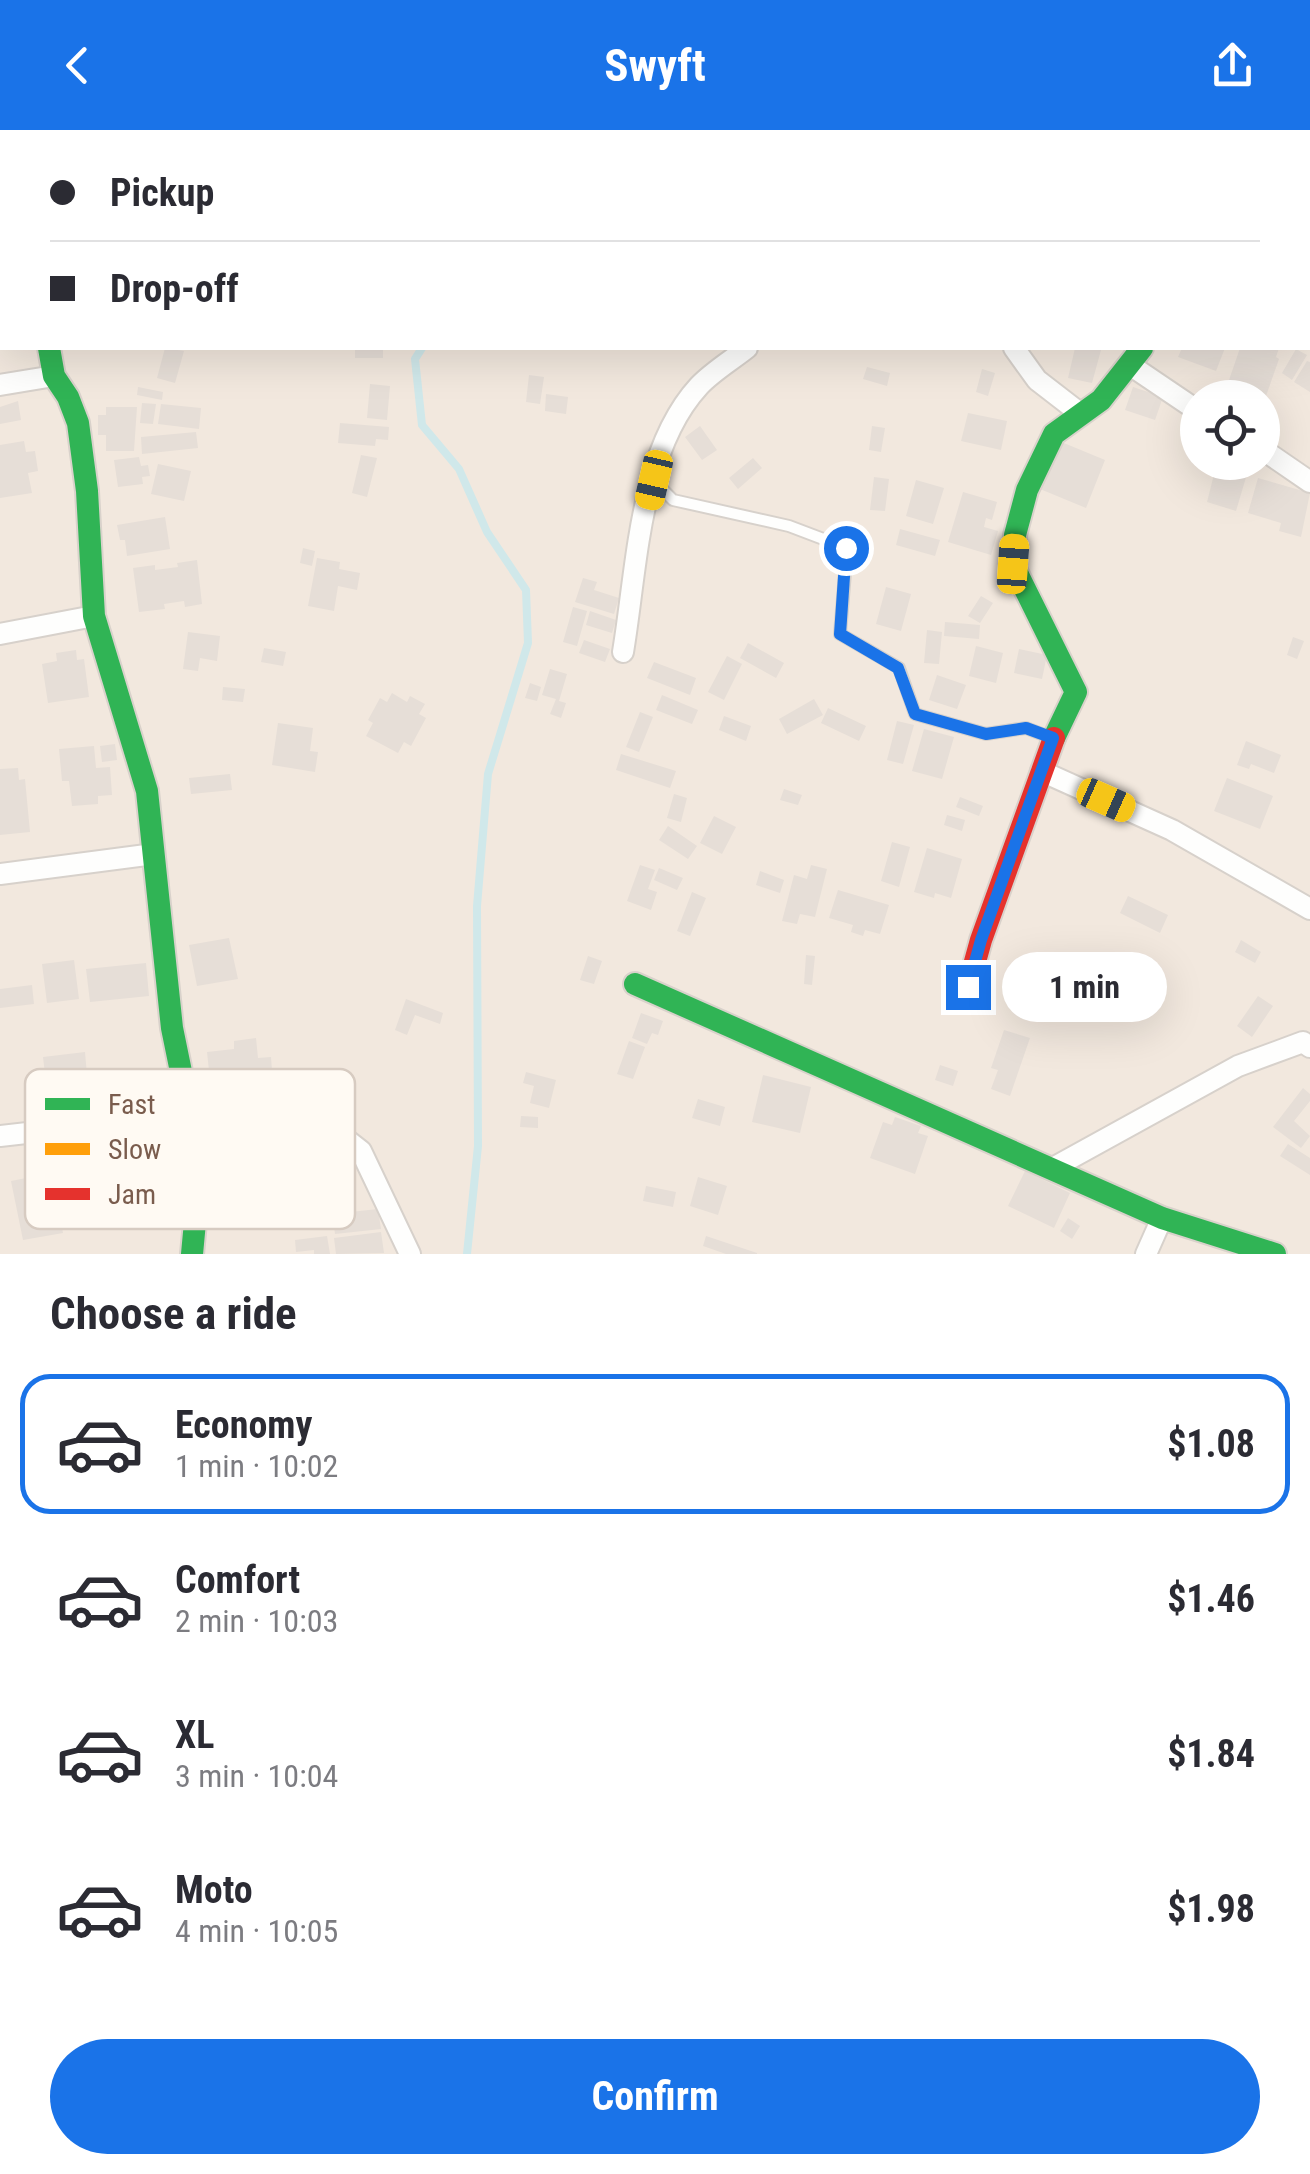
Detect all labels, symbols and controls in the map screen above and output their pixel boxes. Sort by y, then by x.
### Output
icon: back [50,38,105,93]
icon: share [1205,38,1260,93]
text: Swyft [604,39,706,92]
text: Pickup [110,171,214,215]
text: Drop-off [110,267,239,311]
map controls [1180,380,1280,480]
button: locate [1180,380,1280,480]
car [633,447,675,513]
route start [824,526,869,571]
car [996,533,1030,595]
car [1072,774,1140,826]
callout: 1 min [1003,952,1168,1022]
route end [946,965,991,1010]
text: 1 min [1049,968,1120,1006]
legend [25,1069,355,1229]
text: Fast [108,1088,155,1121]
text: Slow [108,1133,161,1166]
text: Jam [108,1178,156,1211]
text: Choose a ride [50,1287,297,1340]
icon: car [55,1399,145,1489]
text: Economy [175,1403,312,1447]
text: $1.08 [1167,1422,1255,1466]
text: 1 min · 10:02 [175,1447,338,1485]
icon: car [55,1554,145,1644]
text: Comfort [175,1558,300,1602]
text: $1.46 [1167,1577,1255,1621]
text: 2 min · 10:03 [175,1602,338,1640]
icon: car [55,1709,145,1799]
text: XL [175,1713,214,1757]
text: $1.84 [1167,1732,1255,1776]
text: 3 min · 10:04 [175,1757,338,1795]
icon: car [55,1864,145,1954]
text: Moto [175,1868,253,1912]
text: $1.98 [1167,1887,1255,1931]
text: 4 min · 10:05 [175,1912,338,1950]
button: Confirm [50,2039,1260,2154]

